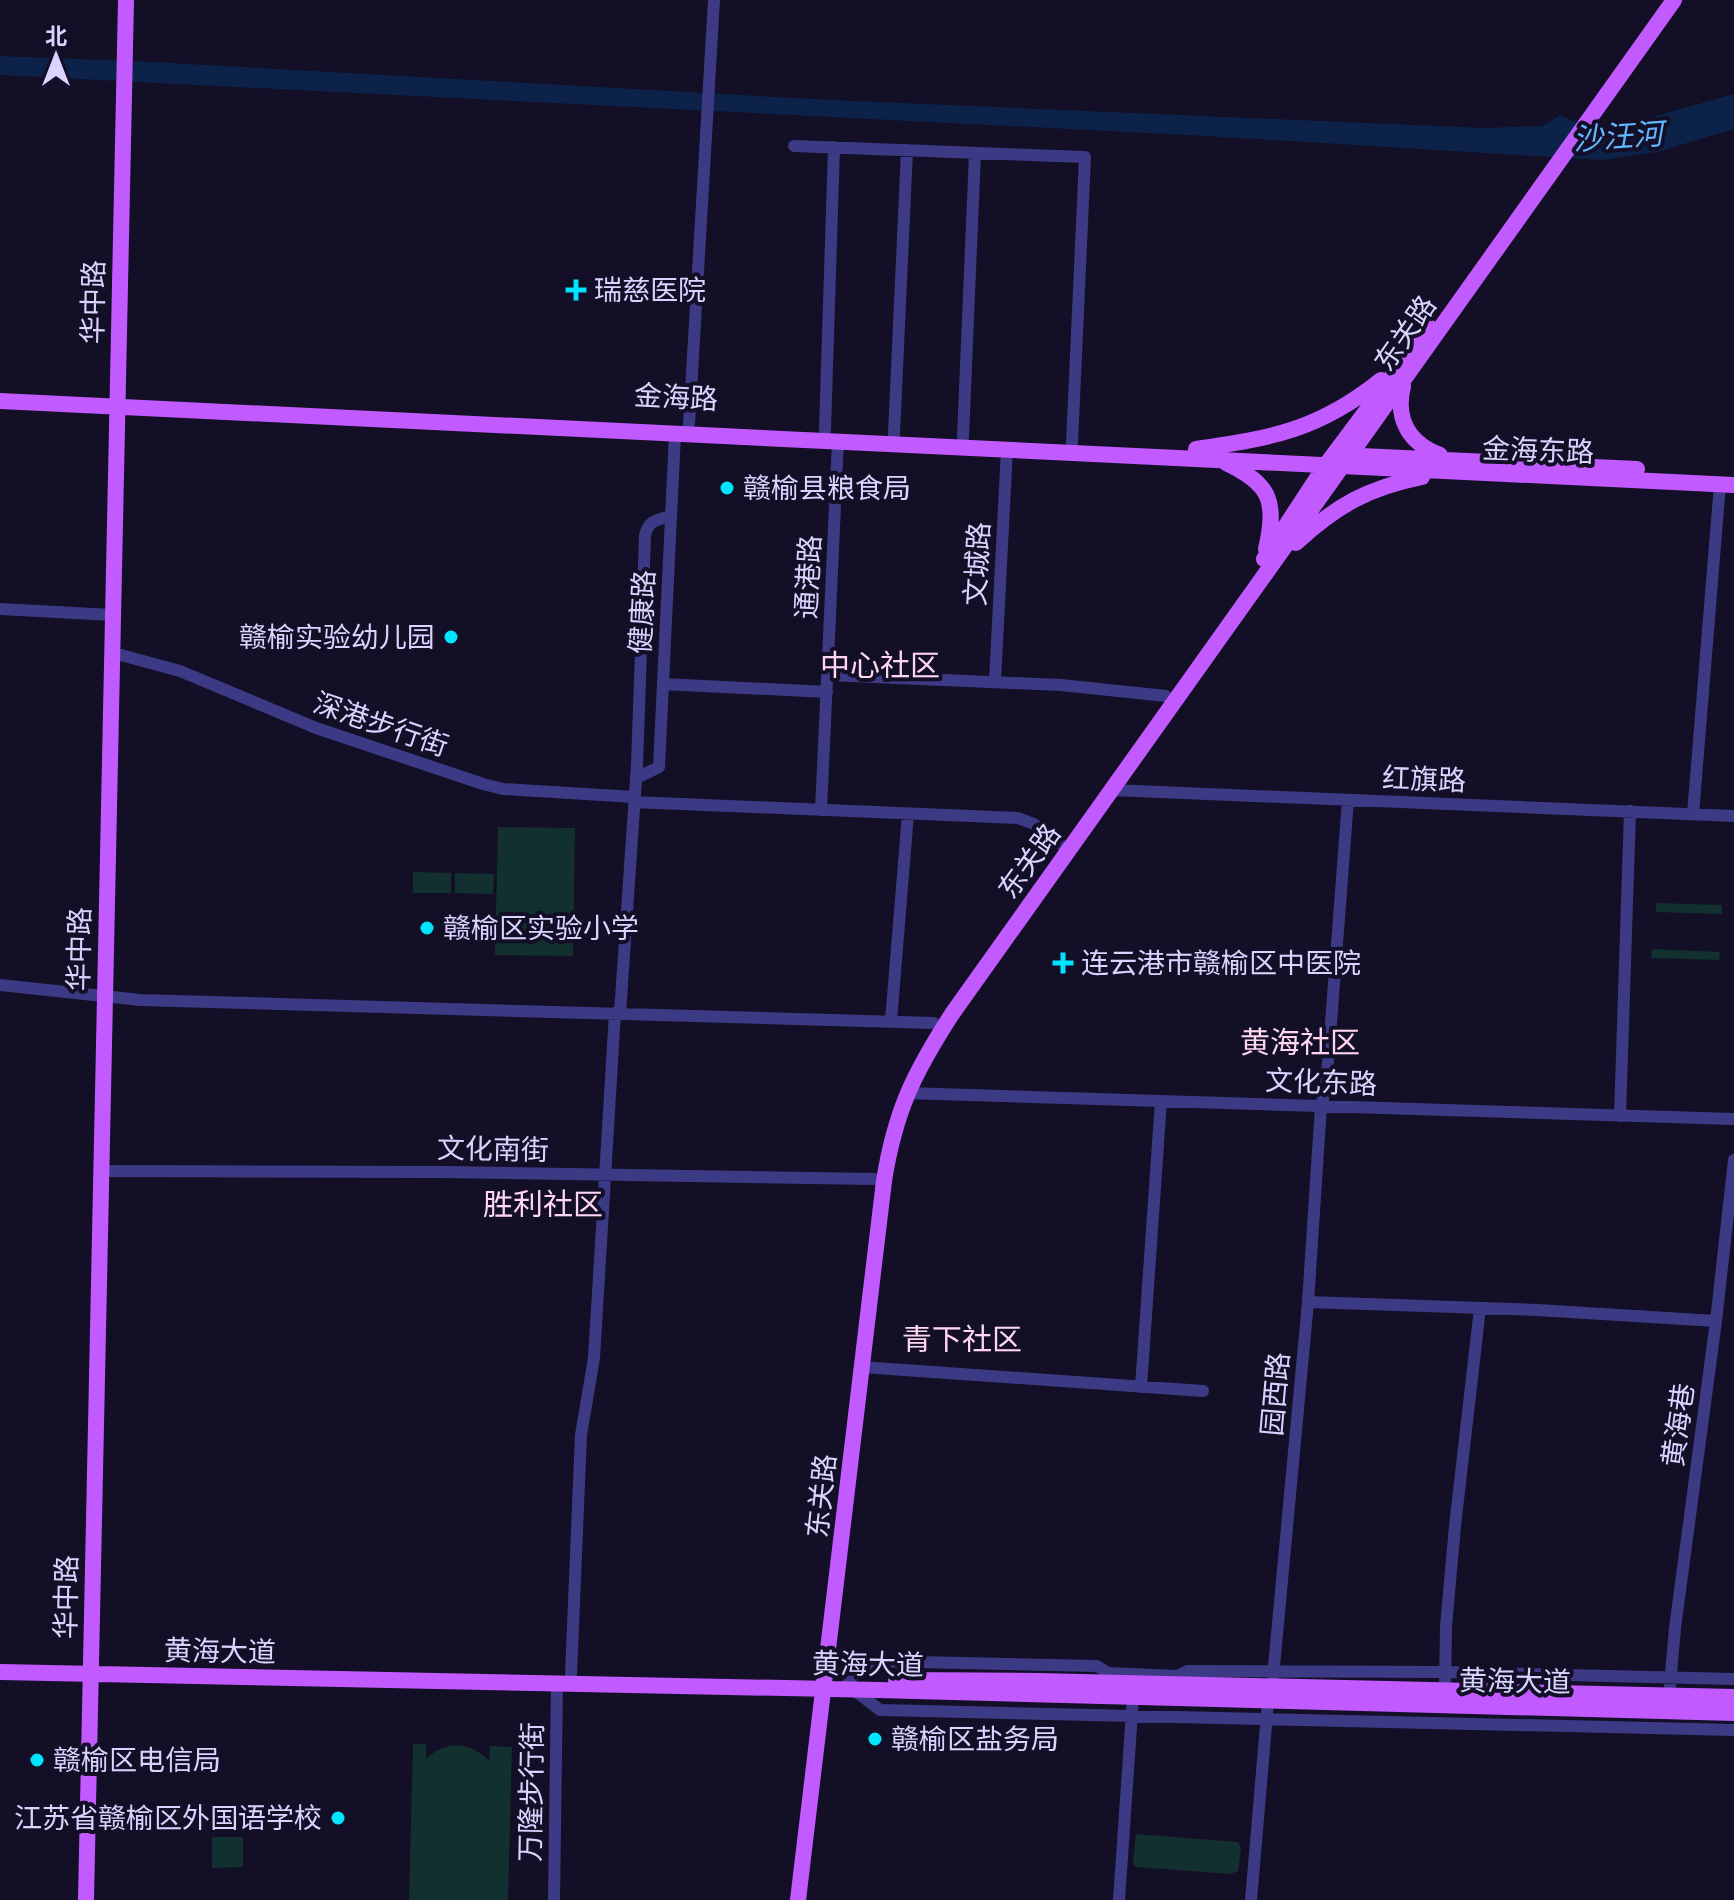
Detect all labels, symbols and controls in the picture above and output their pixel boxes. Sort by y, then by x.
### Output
north arrow [16,16,96,96]
text: 北 [45,20,67,52]
water label: 沙汪河 [1572,112,1669,161]
street label: 华中路 [72,260,115,344]
place label: 瑞慈医院 [594,270,706,311]
marker: 瑞慈医院 [565,279,587,301]
street label: 东关路 [1365,287,1446,379]
street label: 金海路 [633,375,719,420]
street label: 金海东路 [1481,428,1595,473]
place label: 赣榆县粮食局 [743,468,911,509]
marker: 赣榆县粮食局 [718,479,736,497]
street label: 文城路 [955,521,1000,607]
street label: 通港路 [786,534,831,620]
street label: 健康路 [620,569,665,655]
place label: 赣榆实验幼儿园 [239,617,435,658]
marker: 赣榆实验幼儿园 [442,628,460,646]
district label: 中心社区 [820,644,940,687]
street label: 深港步行街 [308,682,454,767]
street label: 红旗路 [1381,758,1467,801]
street label: 东关路 [988,815,1071,907]
street label: 华中路 [58,907,101,991]
place label: 赣榆区实验小学 [443,908,639,949]
marker: 赣榆区实验小学 [418,919,436,937]
place label: 连云港市赣榆区中医院 [1081,943,1361,984]
marker: 连云港市赣榆区中医院 [1052,952,1074,974]
district label: 黄海社区 [1240,1021,1360,1064]
street label: 文化东路 [1264,1060,1378,1105]
street label: 文化南街 [437,1128,549,1171]
district label: 胜利社区 [483,1183,603,1226]
district label: 青下社区 [902,1318,1022,1361]
street label: 园西路 [1251,1350,1300,1438]
street label: 黄海巷 [1652,1381,1705,1470]
street label: 东关路 [797,1452,846,1540]
street label: 华中路 [45,1555,88,1639]
street label: 黄海大道 [164,1630,276,1673]
street label: 黄海大道 [812,1643,924,1686]
street label: 黄海大道 [1459,1660,1571,1703]
place label: 赣榆区盐务局 [891,1719,1059,1760]
street label: 万隆步行街 [510,1722,553,1862]
marker: 赣榆区盐务局 [866,1730,884,1748]
place label: 赣榆区电信局 [53,1740,221,1781]
marker: 赣榆区电信局 [28,1751,46,1769]
place label: 江苏省赣榆区外国语学校 [14,1798,322,1839]
marker: 江苏省赣榆区外国语学校 [329,1809,347,1827]

